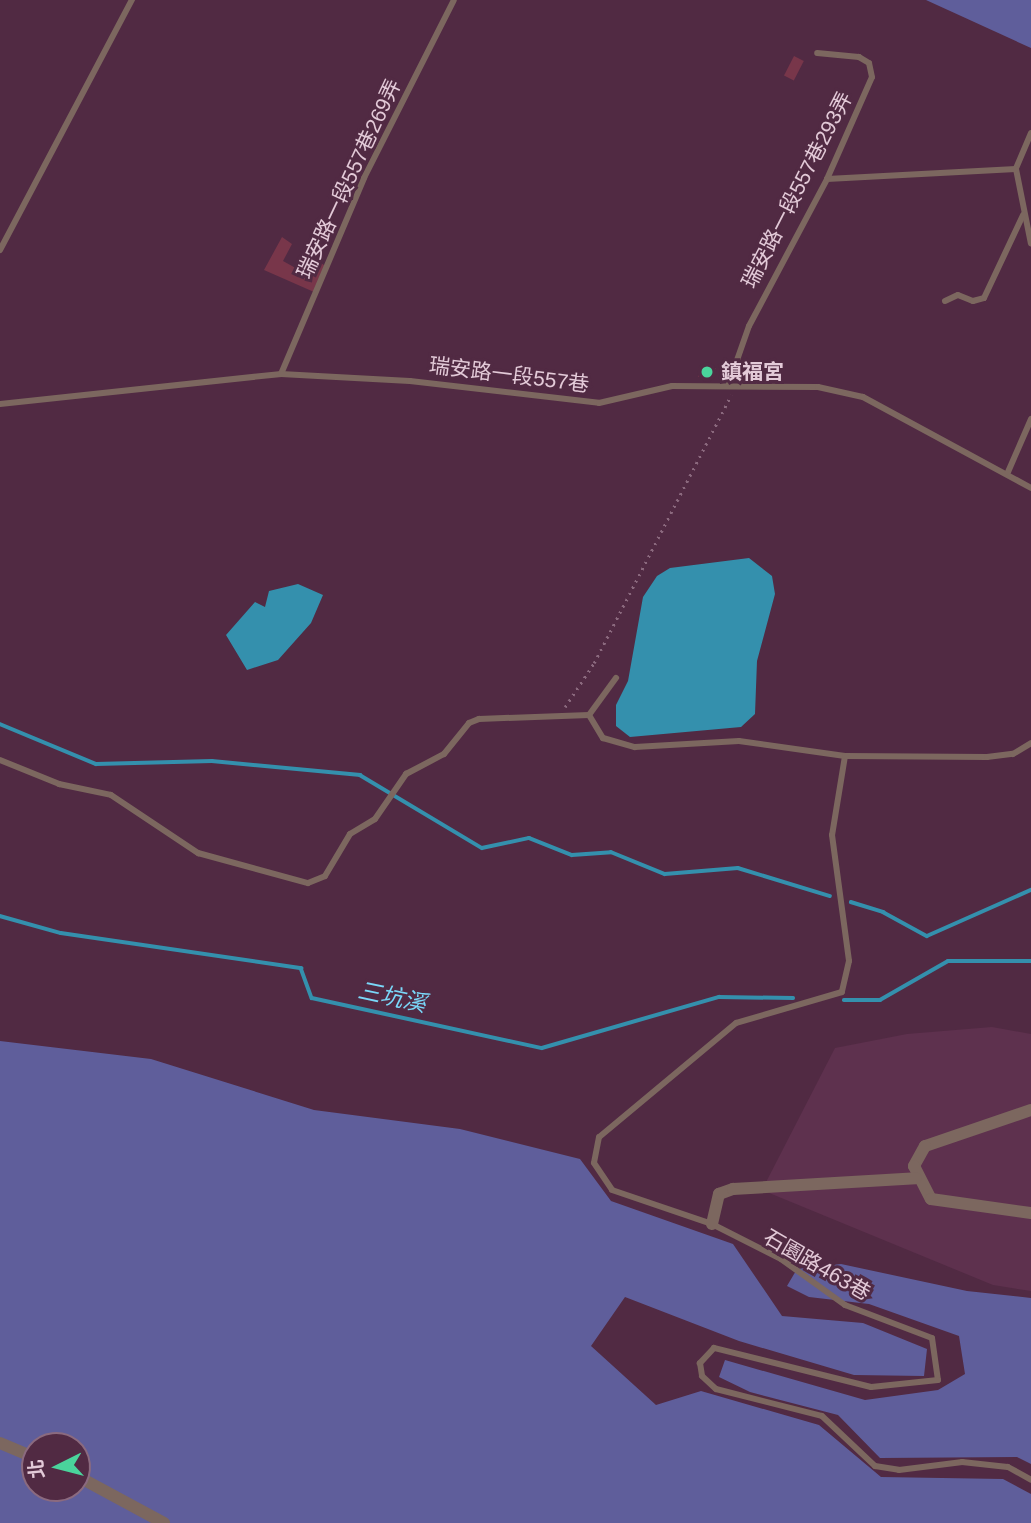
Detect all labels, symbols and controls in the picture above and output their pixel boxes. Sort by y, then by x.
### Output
street label: 瑞安路一段557巷269弄 [292,75,406,283]
street label: 瑞安路一段557巷293弄 [736,88,858,292]
street label: 瑞安路一段557巷 [428,353,590,397]
place label: 鎮福宮 [721,359,784,385]
marker: 鎮福宮 [699,364,715,380]
water label: 三坑溪 [355,976,429,1018]
street label: 石園路463巷 [759,1224,875,1306]
north arrow [21,1432,91,1502]
text: 北 [25,1458,48,1480]

